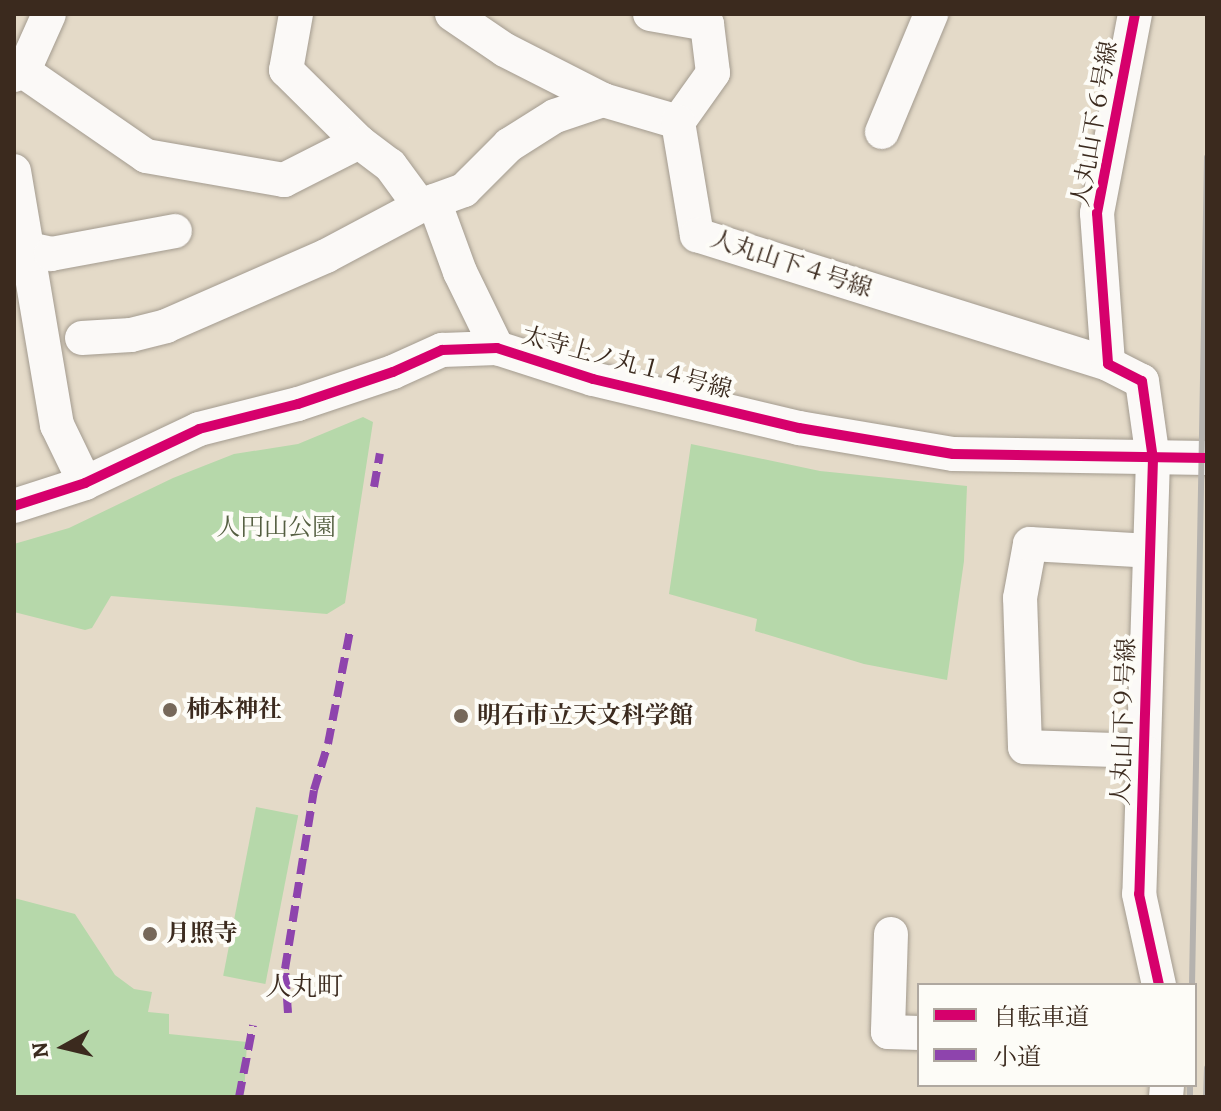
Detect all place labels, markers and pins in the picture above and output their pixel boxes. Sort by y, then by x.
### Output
place label: 柿本神社 [186,696,282,724]
marker: 柿本神社 [161,701,179,719]
place label: 明石市立天文科学館 [477,702,693,730]
marker: 明石市立天文科学館 [452,707,470,725]
place label: 月照寺 [166,920,238,948]
marker: 月照寺 [141,925,159,943]

